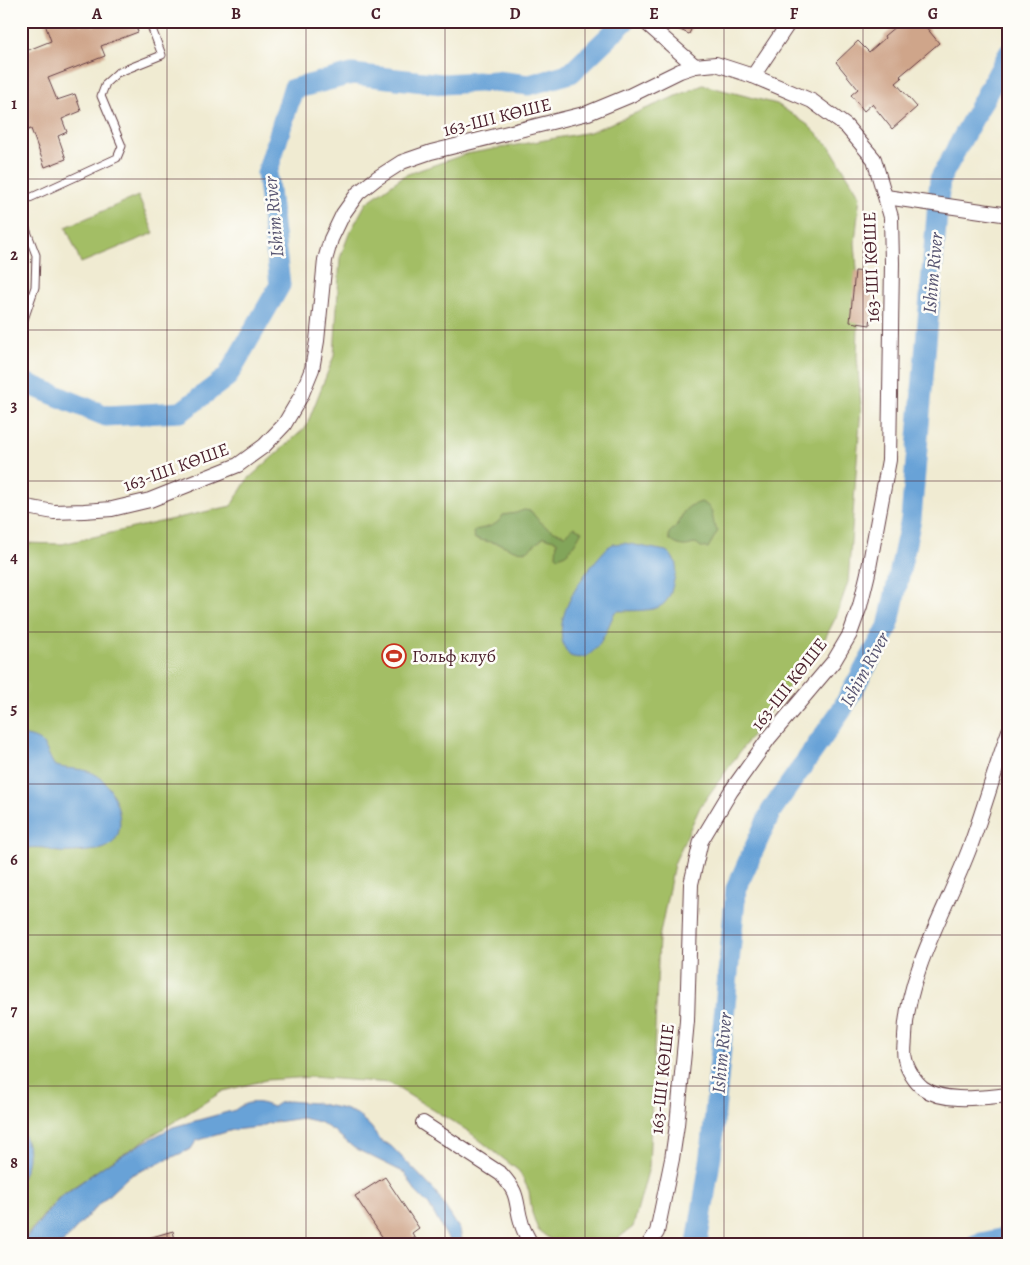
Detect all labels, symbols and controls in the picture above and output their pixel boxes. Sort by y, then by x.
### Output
text: A [91,3,103,25]
text: B [231,3,241,25]
text: C [371,3,381,25]
text: D [509,3,521,25]
text: E [649,3,659,25]
text: F [790,3,799,25]
text: G [928,3,938,25]
street label: 163-ШІ КӨШЕ [440,92,554,142]
text: 1 [11,93,17,115]
water label: Ishim River [257,174,290,258]
street label: 163-ШІ КӨШЕ [857,211,885,323]
water label: Ishim River [917,230,950,315]
text: 2 [10,244,18,266]
text: 3 [11,395,18,417]
street label: 163-ШІ КӨШЕ [120,437,232,497]
text: 4 [10,547,18,569]
water label: Ishim River [834,626,897,711]
street label: 163-ШІ КӨШЕ [745,633,833,735]
sports icon: Гольф клуб [381,643,407,669]
place label: Гольф клуб [412,644,496,668]
text: 5 [11,698,18,720]
text: 6 [10,849,18,871]
text: 7 [11,1000,18,1022]
water label: Ishim River [706,1010,739,1095]
street label: 163-ШІ КӨШЕ [644,1023,680,1135]
text: 8 [10,1152,18,1174]

